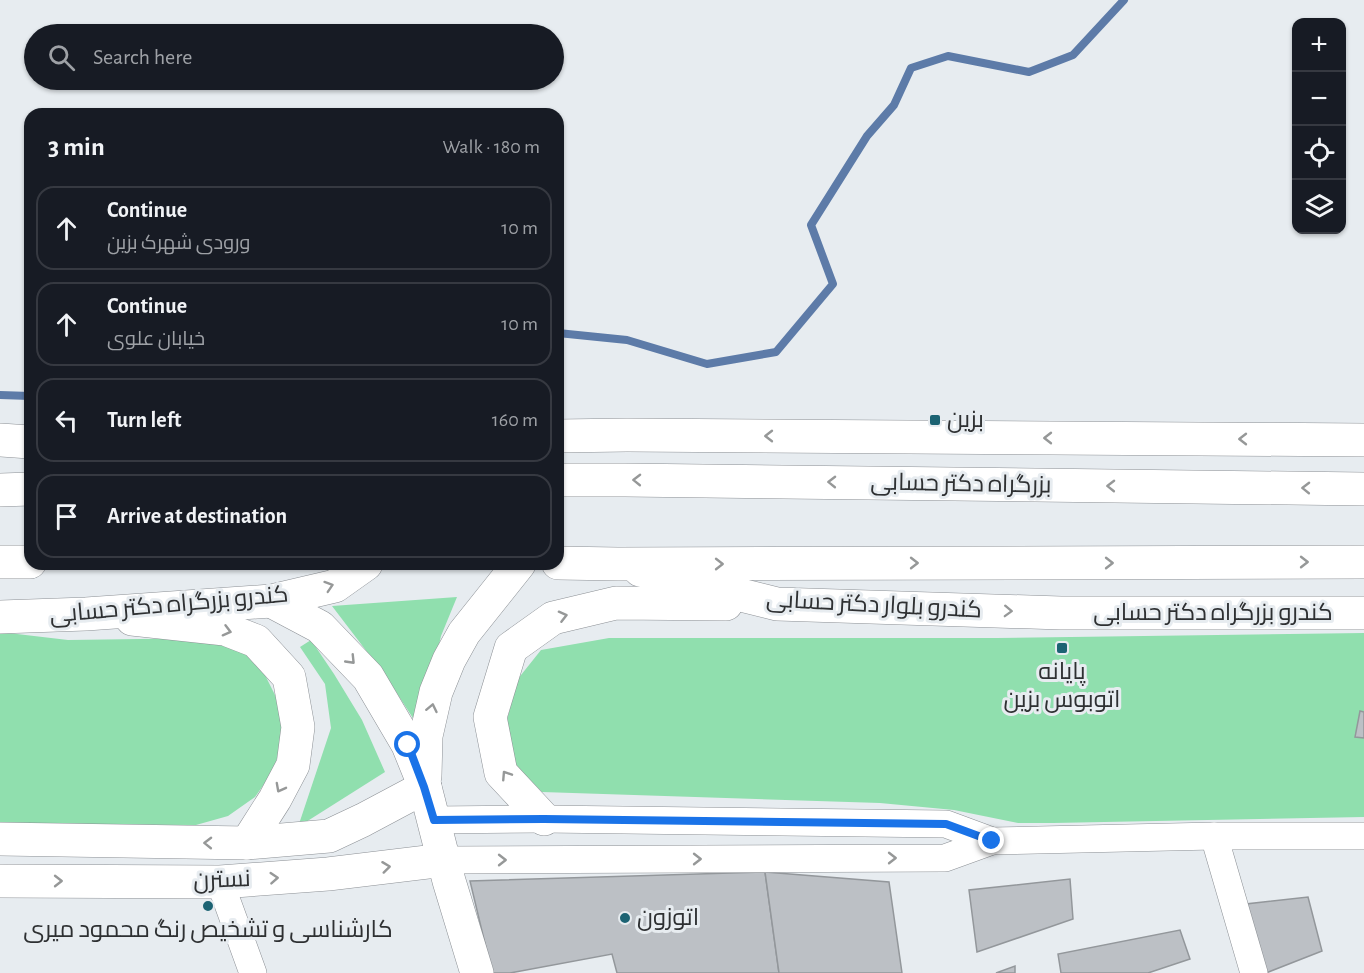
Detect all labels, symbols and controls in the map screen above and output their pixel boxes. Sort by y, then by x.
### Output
map controls [1292,18,1346,234]
button: + [1292,18,1346,72]
search box [24,24,564,90]
icon: search [45,41,78,74]
text: Search here [93,46,192,68]
button: − [1292,72,1346,126]
button: locate [1292,126,1346,180]
text: 3 min [48,134,105,160]
text: Walk · 180 m [443,137,540,157]
button: layers [1292,180,1346,234]
text: Continue [107,199,187,221]
icon: ahead [50,212,83,245]
text: 10 m [501,218,538,238]
text: ورودی شهرک بزین [107,233,250,253]
text: Continue [107,295,187,317]
icon: ahead [50,308,83,341]
text: 10 m [501,314,538,334]
text: خیابان علوی [107,329,205,349]
icon: left [50,404,83,437]
place label: بزین [947,408,984,433]
text: Turn left [107,409,181,431]
text: 160 m [492,410,538,430]
marker: بزین [928,413,942,427]
one-way arrow [764,430,773,442]
one-way arrow [1043,432,1052,444]
one-way arrow [1238,433,1247,446]
street label: بزرگراه دکتر حسابی [870,470,1052,499]
one-way arrow [632,474,641,486]
one-way arrow [827,476,836,488]
one-way arrow [1106,480,1115,492]
one-way arrow [1301,482,1310,494]
icon: arrive [50,500,83,533]
text: Arrive at destination [107,505,287,527]
one-way arrow [1299,556,1308,568]
one-way arrow [909,557,918,569]
one-way arrow [1104,557,1113,569]
one-way arrow [714,558,723,570]
one-way arrow [323,581,334,594]
street label: کندرو بزرگراه دکتر حسابی [49,583,289,628]
street label: کندرو بلوار دکتر حسابی [765,587,983,624]
street label: کندرو بزرگراه دکتر حسابی [1093,601,1333,626]
one-way arrow [1003,605,1012,618]
one-way arrow [558,610,568,623]
one-way arrow [221,624,232,636]
marker: پایانه اتوبوس بزین [1055,641,1069,655]
one-way arrow [344,652,355,663]
place label: پایانه اتوبوس بزین [1004,660,1120,713]
one-way arrow [425,703,438,713]
route start [394,731,420,757]
one-way arrow [502,771,513,782]
one-way arrow [276,782,287,793]
route end [978,827,1004,853]
one-way arrow [203,837,212,849]
one-way arrow [888,852,897,864]
one-way arrow [693,853,702,865]
one-way arrow [498,854,507,866]
one-way arrow [381,861,390,873]
street label: نسترن [193,867,251,894]
one-way arrow [269,872,278,885]
one-way arrow [54,875,63,887]
marker: کارشناسی و تشخیص رنگ محمود میری [201,899,215,913]
place label: اتوزون [637,906,699,931]
marker: اتوزون [618,911,632,925]
place label: کارشناسی و تشخیص رنگ محمود میری [23,917,393,943]

